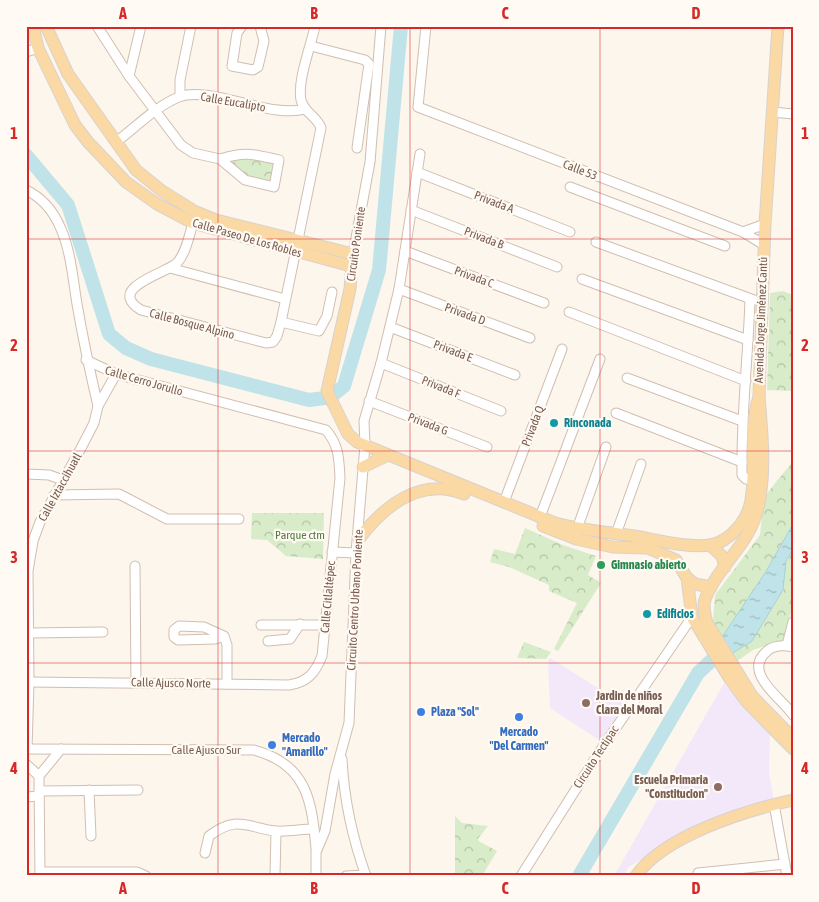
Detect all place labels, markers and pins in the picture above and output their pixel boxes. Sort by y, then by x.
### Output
place label: Rinconada [564,416,612,430]
marker: Rinconada [548,417,560,429]
place label: Gimnasio abierto [611,558,687,572]
marker: Gimnasio abierto [595,559,607,571]
place label: Edificios [657,607,694,621]
marker: Edificios [641,608,653,620]
place label: Jardin de niños Clara del Moral [595,689,663,717]
marker: Jardin de niños Clara del Moral [580,697,592,709]
place label: Plaza "Sol" [431,705,479,719]
marker: Plaza "Sol" [415,706,427,718]
marker: Mercado "Del Carmen" [513,711,525,723]
place label: Mercado "Del Carmen" [489,725,549,753]
place label: Mercado "Amarillo" [282,731,328,759]
marker: Mercado "Amarillo" [266,739,278,751]
place label: Escuela Primaria "Constitucion" [634,773,708,801]
marker: Escuela Primaria "Constitucion" [712,781,724,793]

